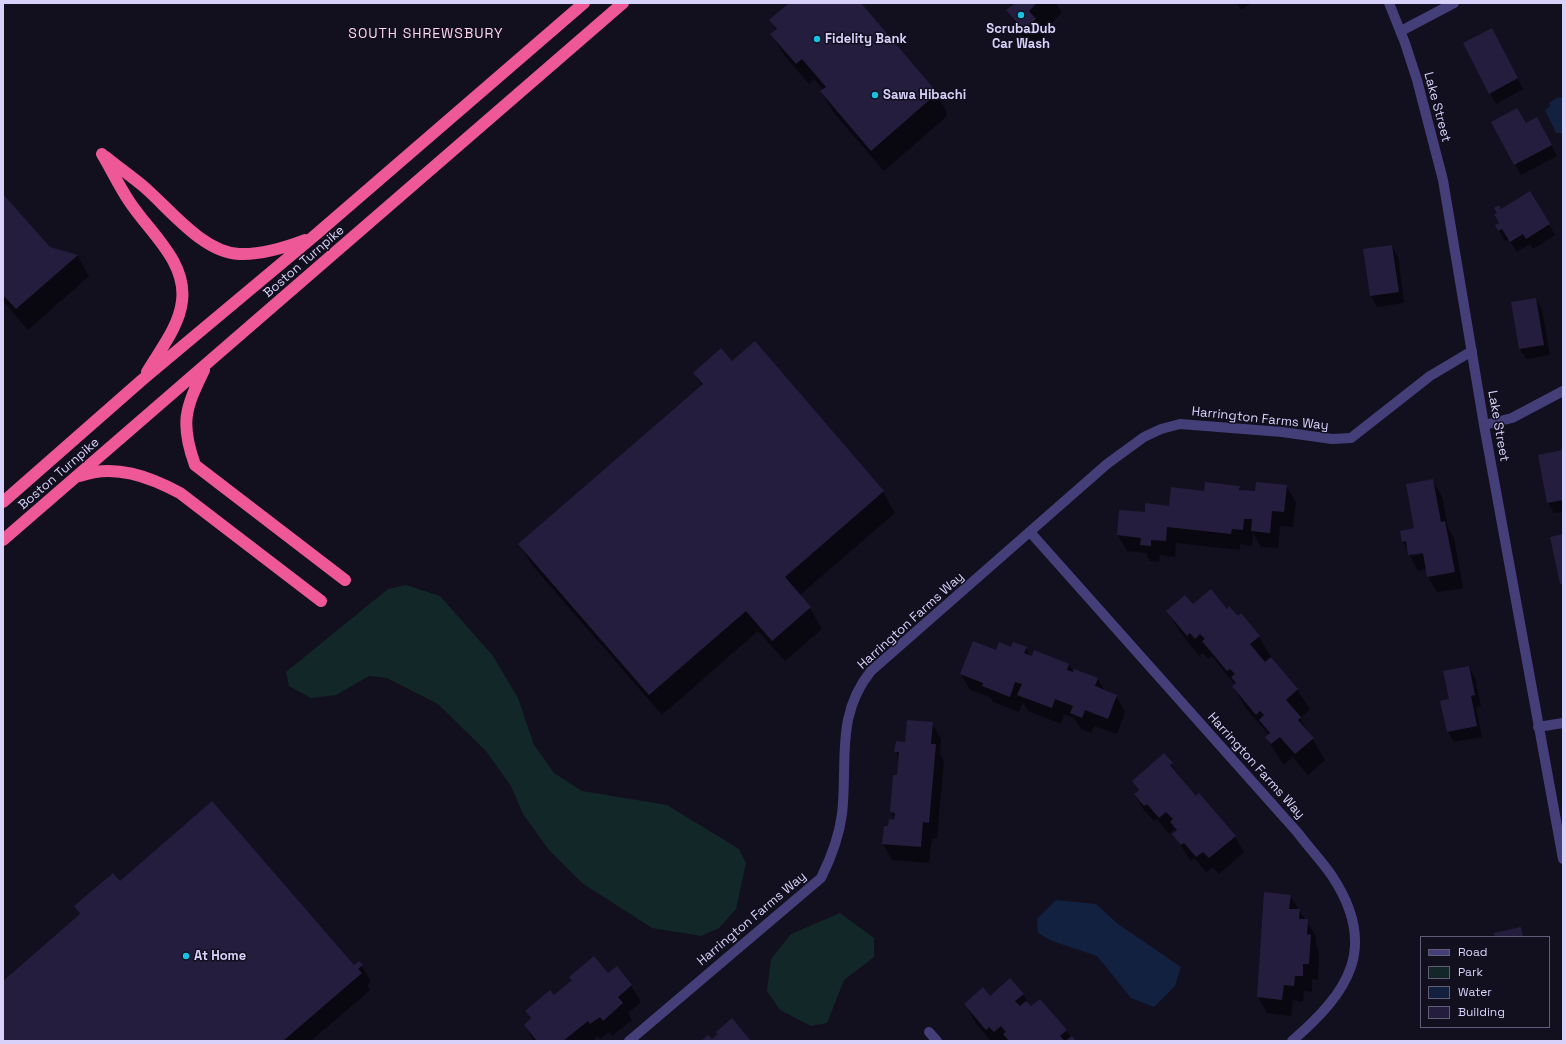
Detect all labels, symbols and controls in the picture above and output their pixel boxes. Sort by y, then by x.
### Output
marker: ScrubaDub Car Wash [1016,10,1026,20]
place label: ScrubaDub Car Wash [986,21,1056,52]
district label: SOUTH SHREWSBURY [348,26,504,42]
place label: Fidelity Bank [825,31,907,47]
marker: Fidelity Bank [812,34,822,44]
street label: Lake Street [1420,70,1454,144]
place label: Sawa Hibachi [883,87,966,103]
marker: Sawa Hibachi [870,90,880,100]
street label: Boston Turnpike [260,223,348,301]
street label: Lake Street [1484,389,1512,463]
street label: Harrington Farms Way [1191,404,1329,434]
street label: Boston Turnpike [15,435,103,513]
street label: Harrington Farms Way [855,569,967,673]
street label: Harrington Farms Way [1204,710,1308,822]
street label: Harrington Farms Way [694,869,810,969]
legend [1420,936,1550,1028]
text: Road [1458,944,1487,960]
place label: At Home [194,948,246,964]
marker: At Home [181,951,191,961]
text: Park [1458,964,1483,980]
text: Water [1458,984,1492,1000]
text: Building [1458,1004,1505,1020]

